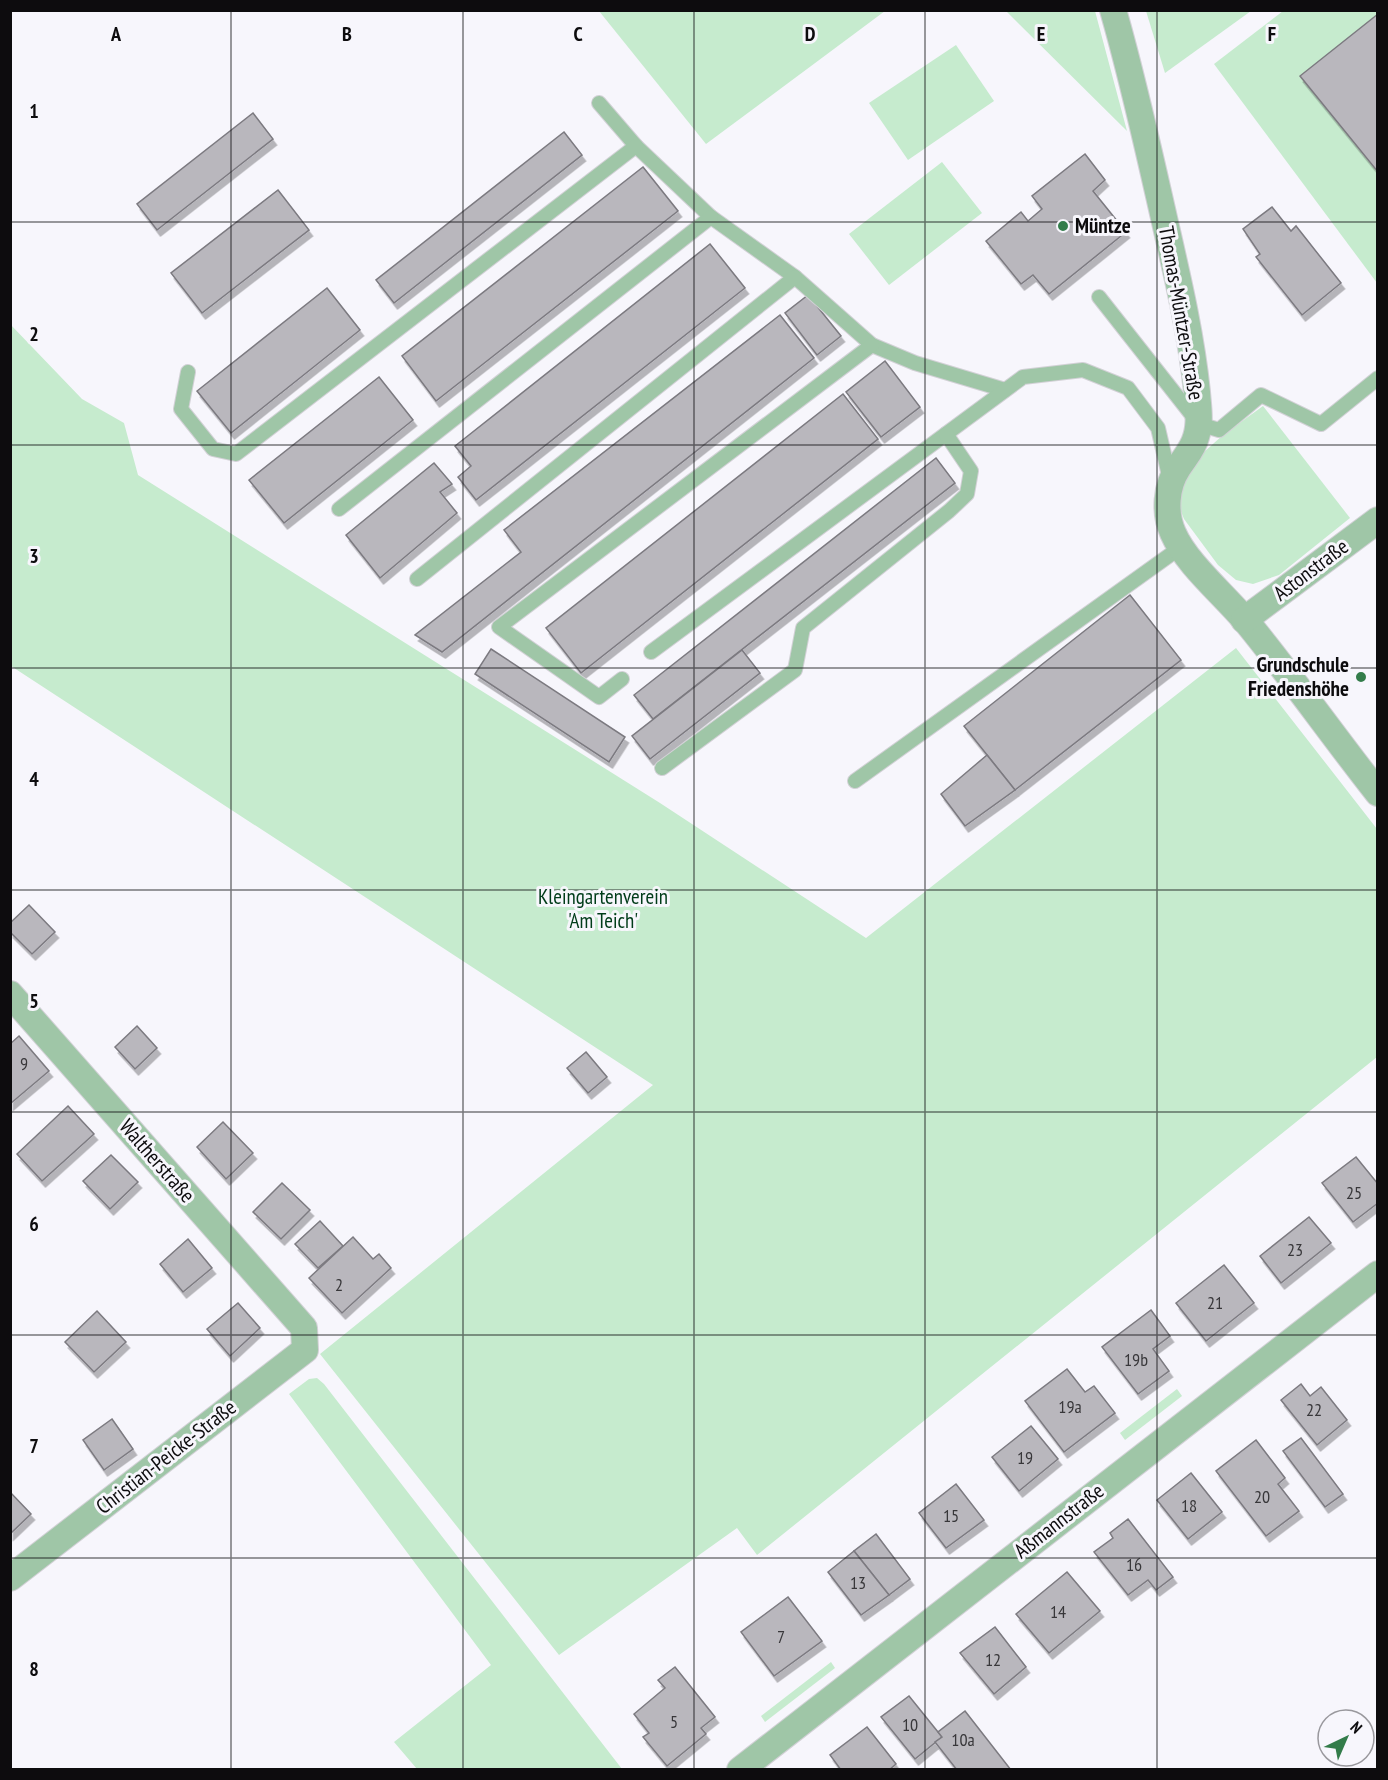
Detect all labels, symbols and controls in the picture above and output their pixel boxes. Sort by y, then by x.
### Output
text: A [110,21,122,47]
text: B [342,21,352,47]
text: C [573,21,583,47]
text: D [805,21,816,47]
text: E [1037,21,1045,47]
text: F [1268,21,1276,47]
text: 1 [29,98,39,124]
place label: Müntze [1075,212,1131,239]
marker: Müntze [1056,219,1070,233]
street label: Thomas-Müntzer-Straße [1153,224,1210,402]
text: 2 [29,321,39,347]
street label: Astonstraße [1268,533,1354,607]
text: 3 [29,543,39,569]
place label: Grundschule Friedenshöhe [1248,651,1349,702]
marker: Grundschule Friedenshöhe [1354,670,1368,684]
text: 4 [29,766,39,792]
park label: Kleingartenverein 'Am Teich' [538,883,668,934]
text: 5 [29,988,39,1014]
house number: 9 [20,1052,28,1075]
street label: Waltherstraße [114,1113,201,1208]
house number: 25 [1346,1181,1362,1204]
text: 6 [29,1211,39,1237]
house number: 23 [1287,1238,1303,1261]
house number: 2 [335,1273,343,1296]
house number: 21 [1207,1291,1223,1314]
house number: 19b [1124,1348,1148,1371]
street label: Christian-Peicke-Straße [90,1393,241,1520]
house number: 19a [1058,1395,1082,1418]
house number: 22 [1306,1398,1322,1421]
text: 7 [29,1433,39,1459]
house number: 19 [1017,1446,1033,1469]
street label: Aßmannstraße [1008,1477,1109,1564]
house number: 20 [1254,1485,1270,1508]
house number: 18 [1181,1494,1197,1517]
house number: 15 [943,1504,959,1527]
house number: 16 [1126,1553,1142,1576]
house number: 13 [850,1571,866,1594]
house number: 14 [1050,1600,1066,1623]
house number: 7 [777,1625,785,1648]
house number: 12 [985,1648,1001,1671]
text: 8 [29,1656,39,1682]
north arrow [1316,1708,1376,1768]
house number: 5 [670,1710,678,1733]
house number: 10 [902,1713,918,1736]
text: N [1346,1717,1366,1737]
house number: 10a [951,1728,975,1751]

